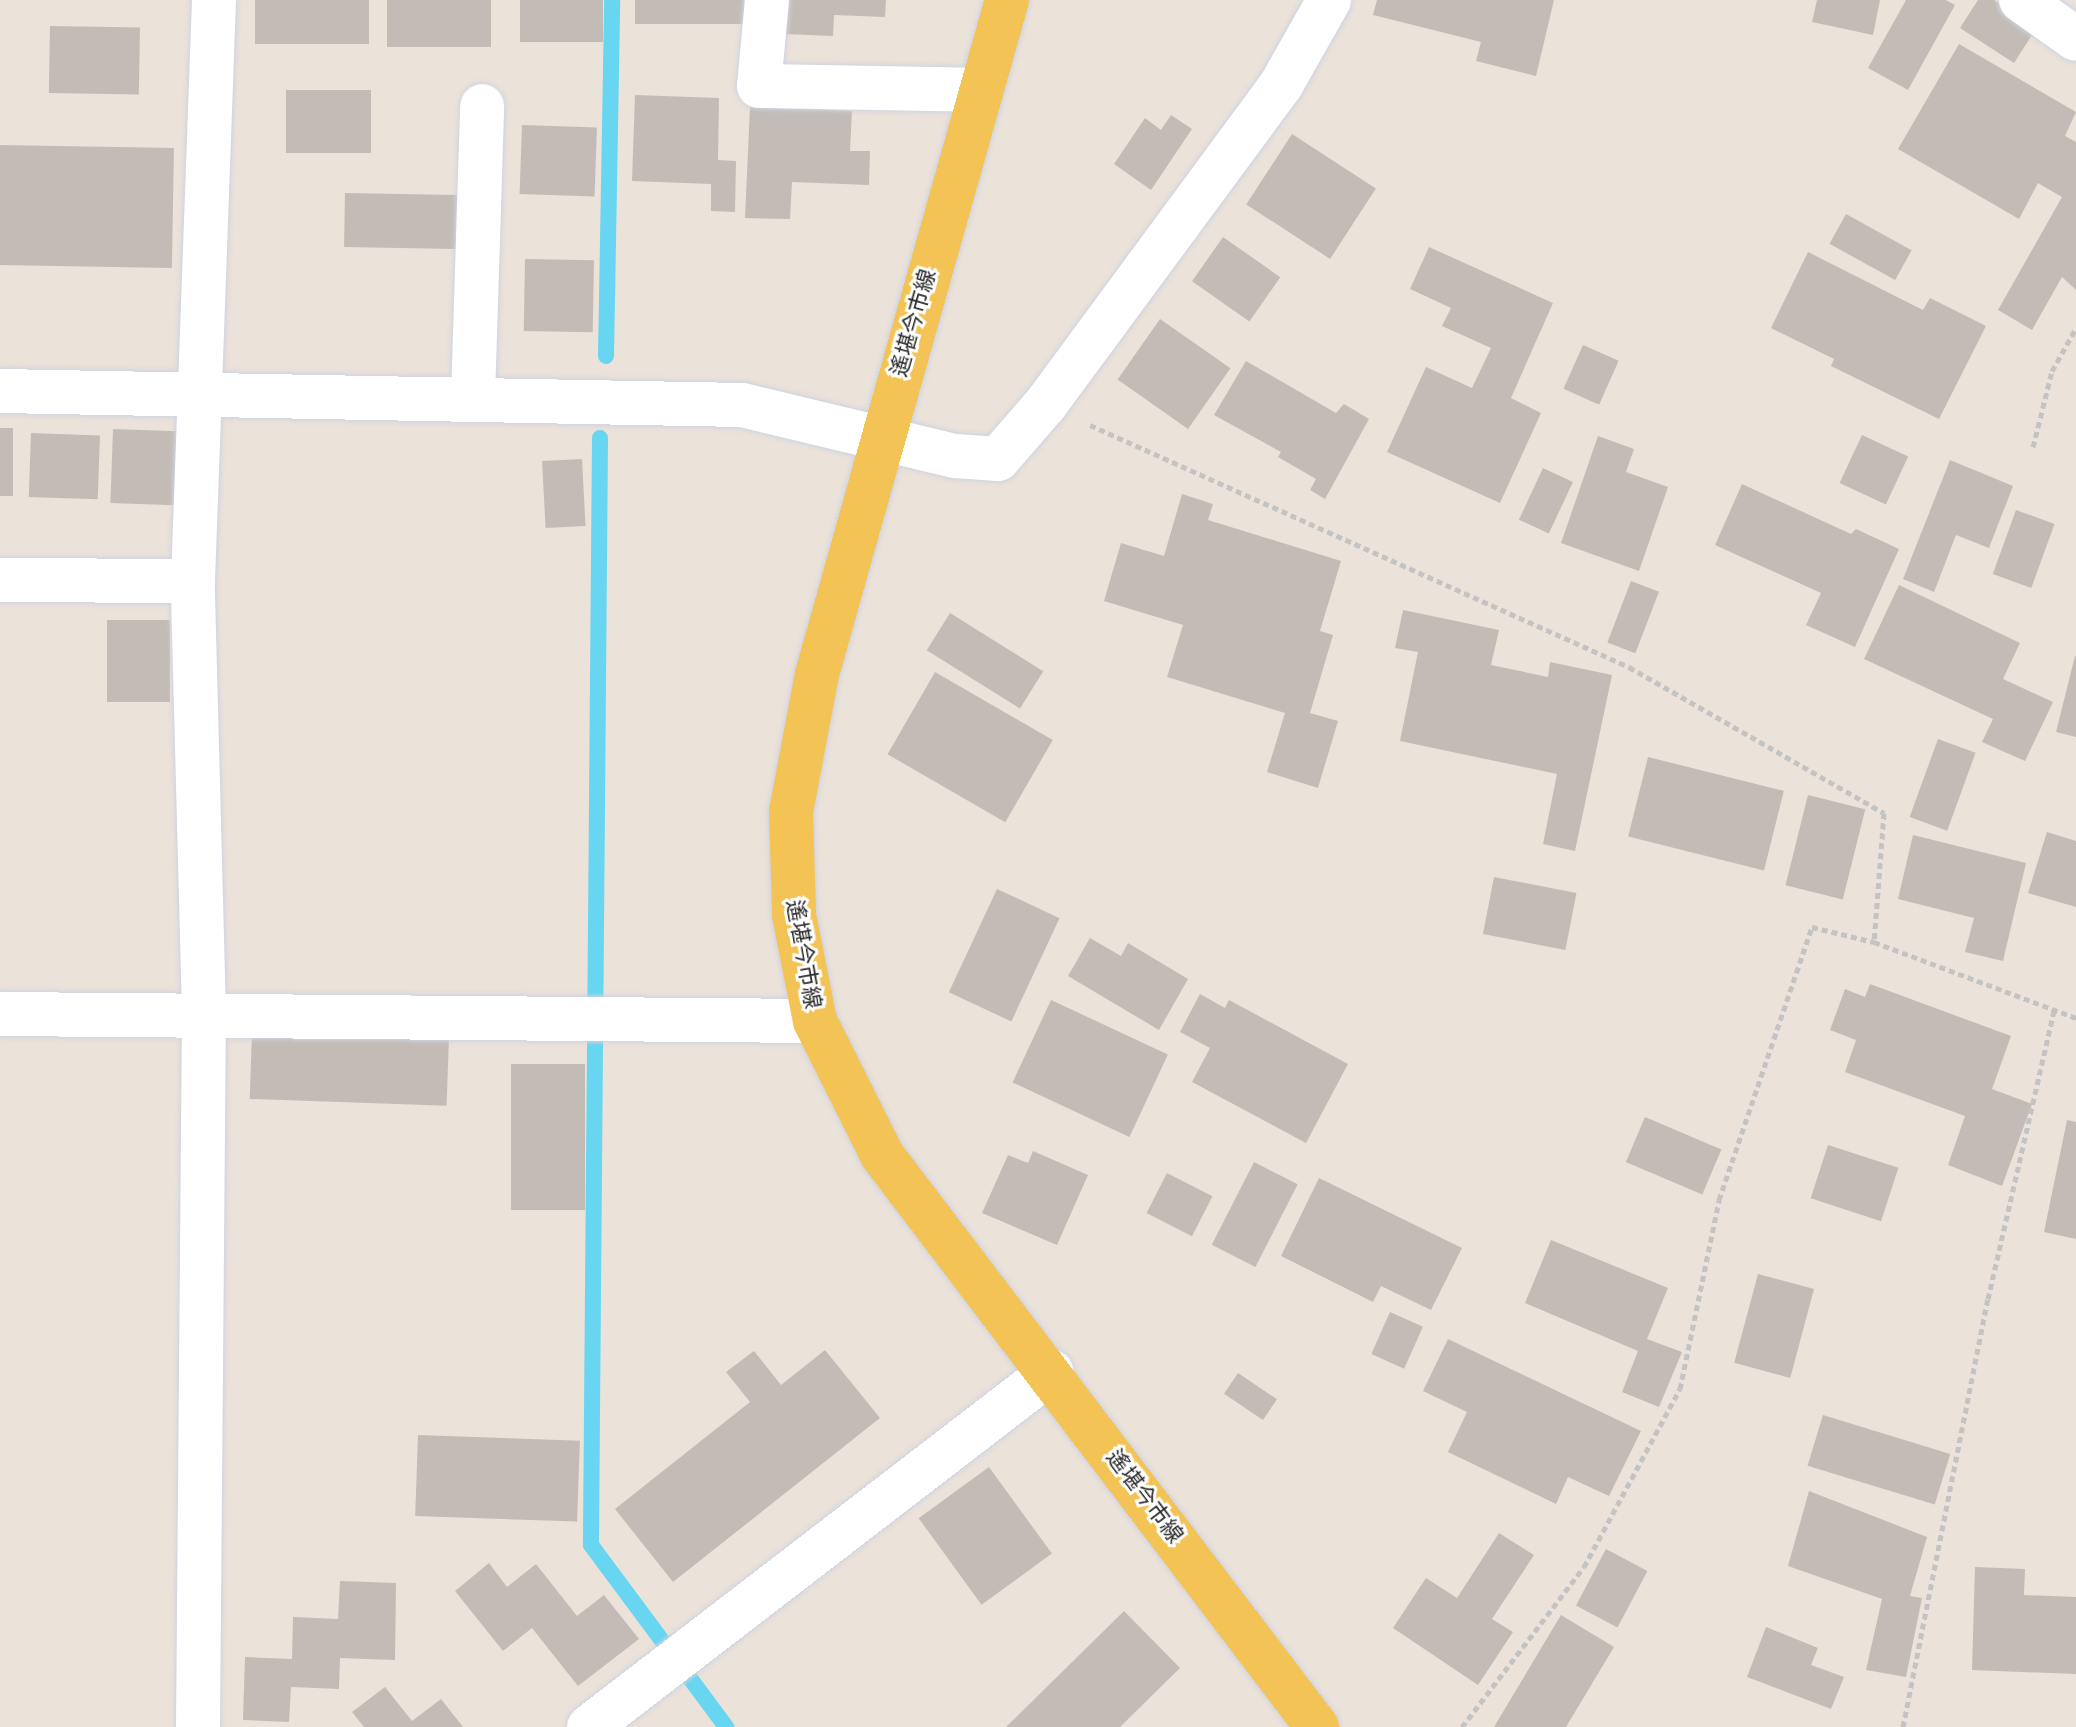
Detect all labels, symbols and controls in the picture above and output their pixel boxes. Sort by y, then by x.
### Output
street label: 遙堪今市線 [885,266,941,380]
street label: 遙堪今市線 [781,898,827,1010]
street label: 遙堪今市線 [1101,1444,1189,1548]

